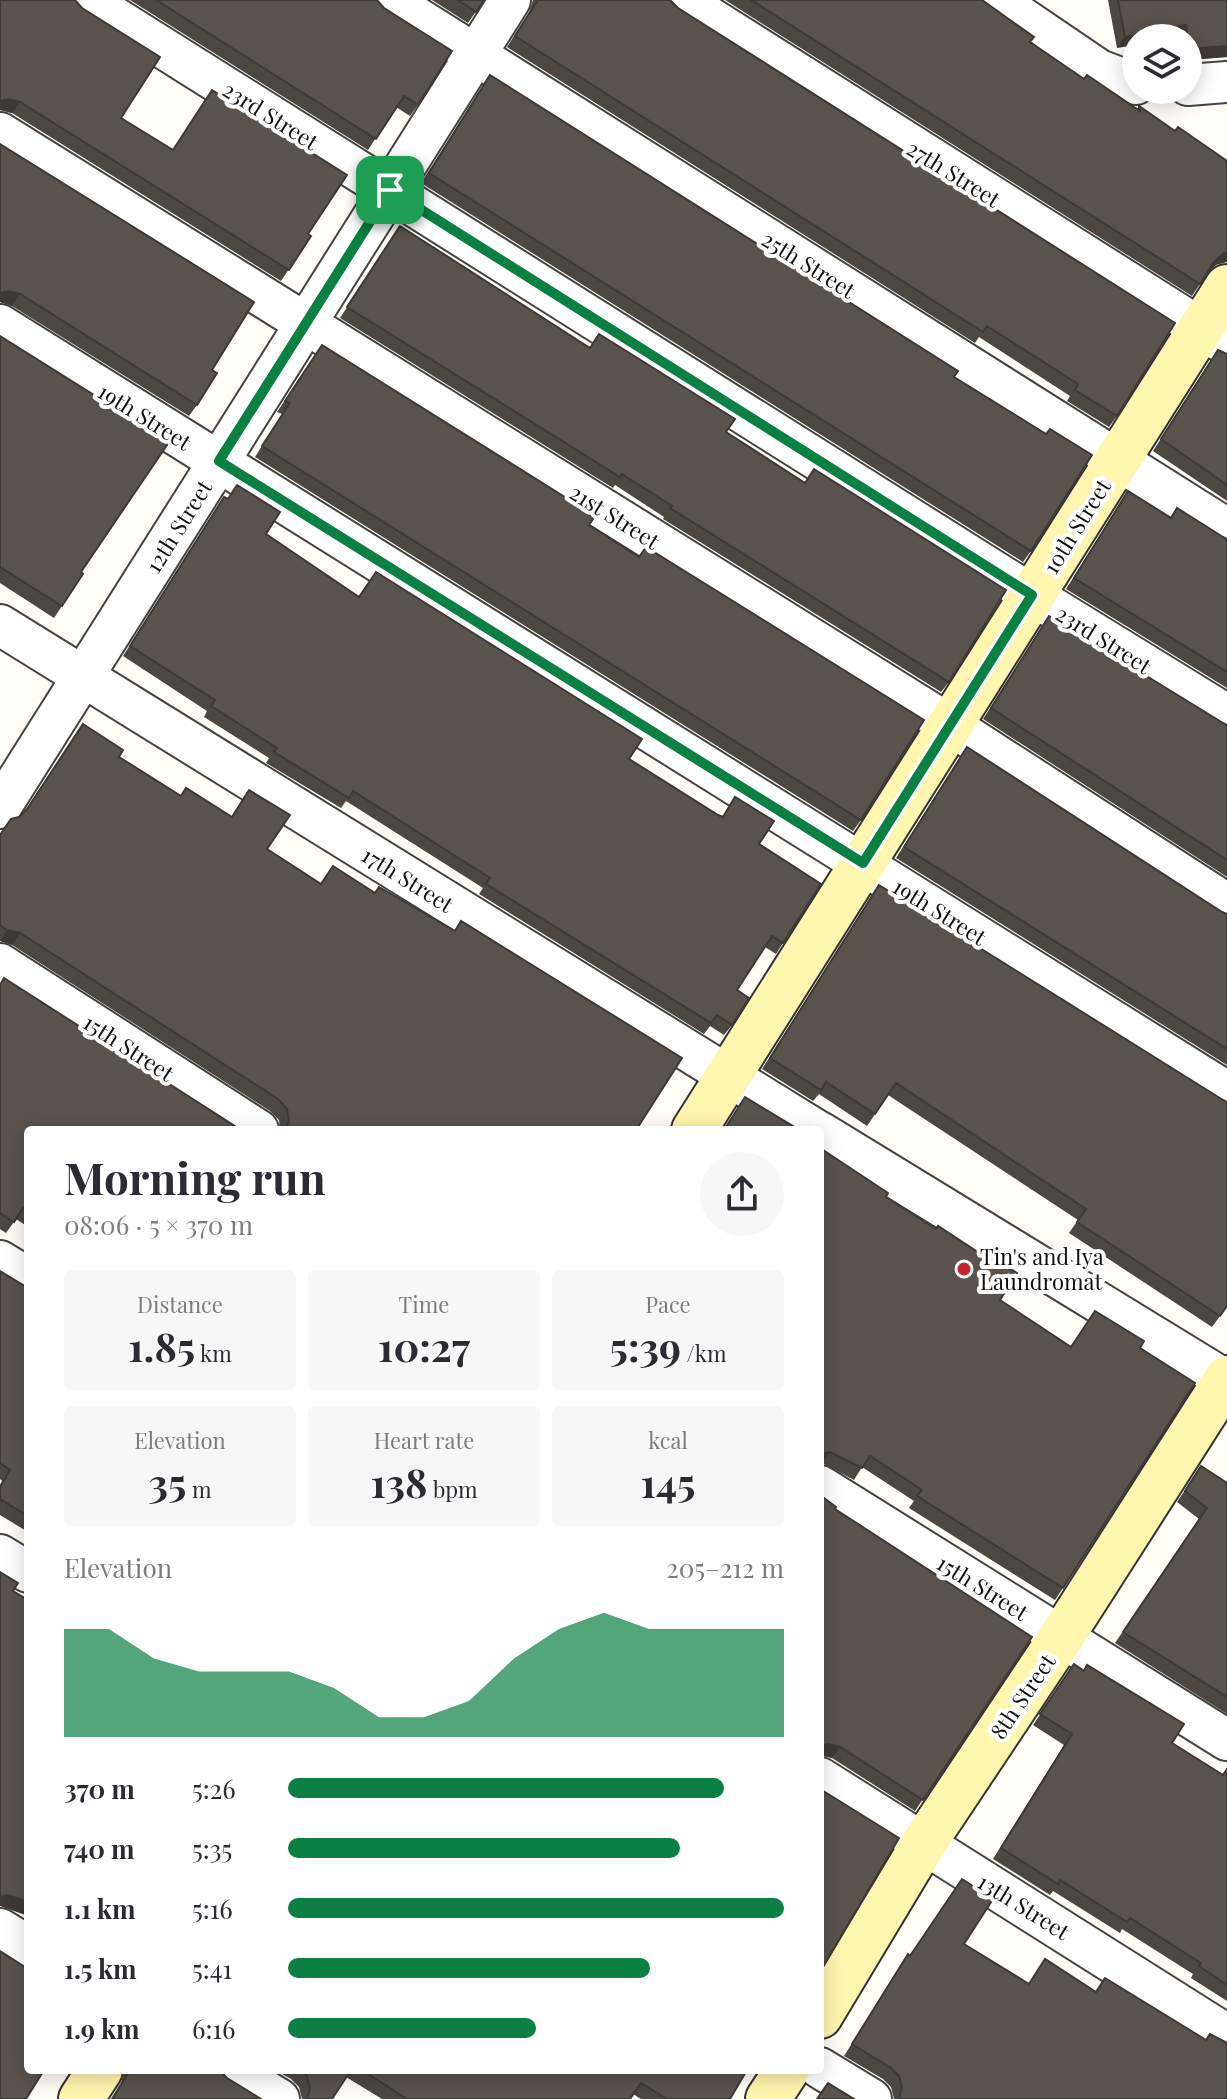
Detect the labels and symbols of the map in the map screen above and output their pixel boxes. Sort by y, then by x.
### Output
street label: 23rd Street [218,74,325,157]
street label: 27th Street [902,133,1007,214]
pin [356,156,424,224]
street label: 25th Street [757,223,862,305]
street label: 19th Street [93,376,198,457]
street label: 10th Street [1035,472,1118,579]
street label: 12th Street [138,473,219,578]
street label: 21st Street [564,477,667,556]
street label: 23rd Street [1051,598,1158,681]
street label: 17th Street [357,839,460,919]
street label: 19th Street [888,871,993,952]
street label: 15th Street [78,1007,181,1088]
place label: Tin's and Iya Laundromat [980,1241,1104,1296]
marker: Tin's and Iya Laundromat [955,1260,973,1278]
street label: 15th Street [932,1547,1035,1627]
street label: 8th Street [983,1647,1062,1744]
street label: 13th Street [972,1866,1077,1947]

